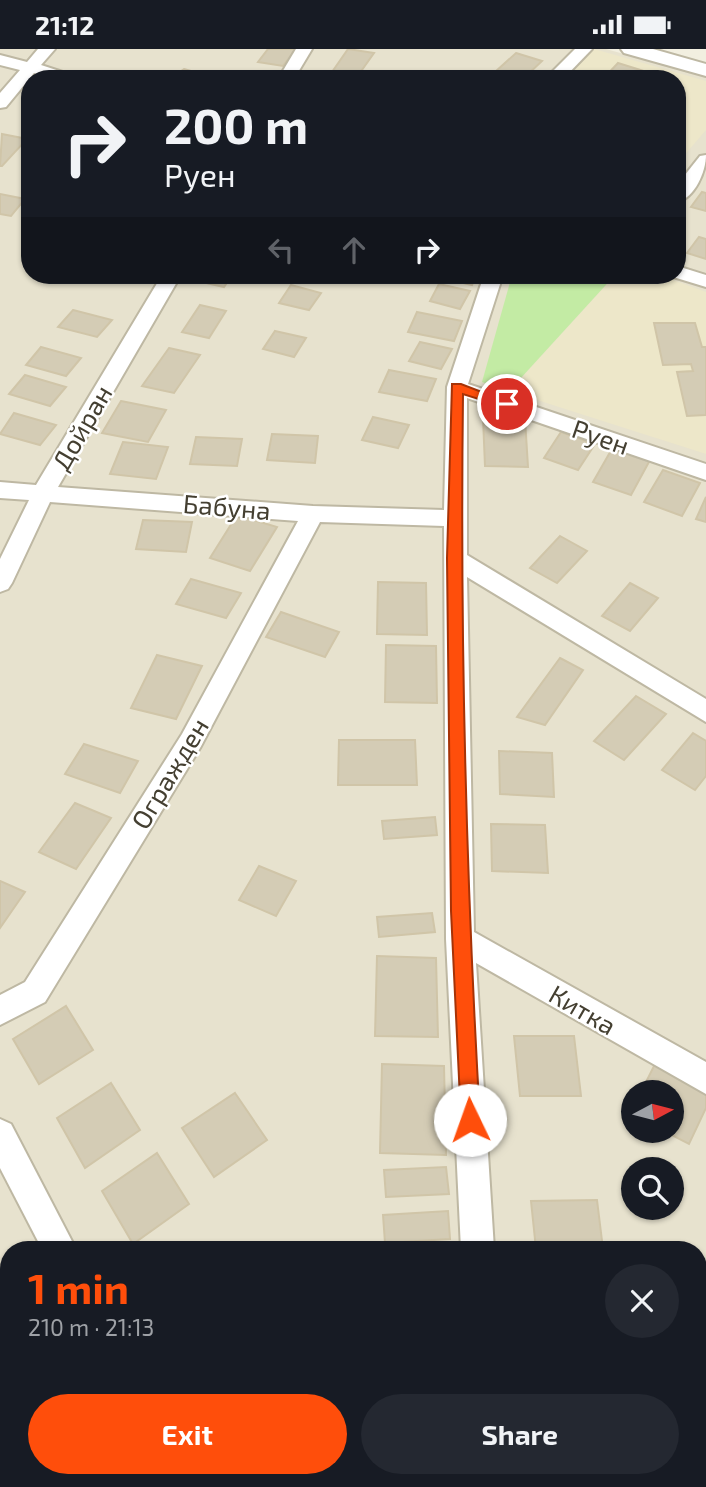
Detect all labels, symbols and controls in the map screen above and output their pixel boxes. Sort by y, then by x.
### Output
text: 21:12 [35,9,94,40]
text: 200 m [164,95,308,154]
icon: right [49,98,140,189]
text: Руен [164,155,236,193]
icon: left [262,231,300,269]
icon: ahead [335,231,373,269]
icon: right [408,231,446,269]
pin [477,374,537,434]
street label: Дойран [44,379,118,475]
icon: arrive [488,385,526,423]
street label: Руен [568,412,634,461]
street label: Бабуна [182,487,272,526]
street label: Огражден [124,712,214,834]
street label: Китка [544,978,622,1040]
north arrow [621,1080,684,1143]
map controls [621,1080,684,1220]
position arrow [433,1083,507,1157]
button: search [621,1157,684,1220]
text: 1 min [28,1262,129,1312]
button: close [605,1264,679,1338]
text: 210 m · 21:13 [28,1313,154,1341]
button: Exit [28,1394,347,1474]
button: Share [361,1394,679,1474]

